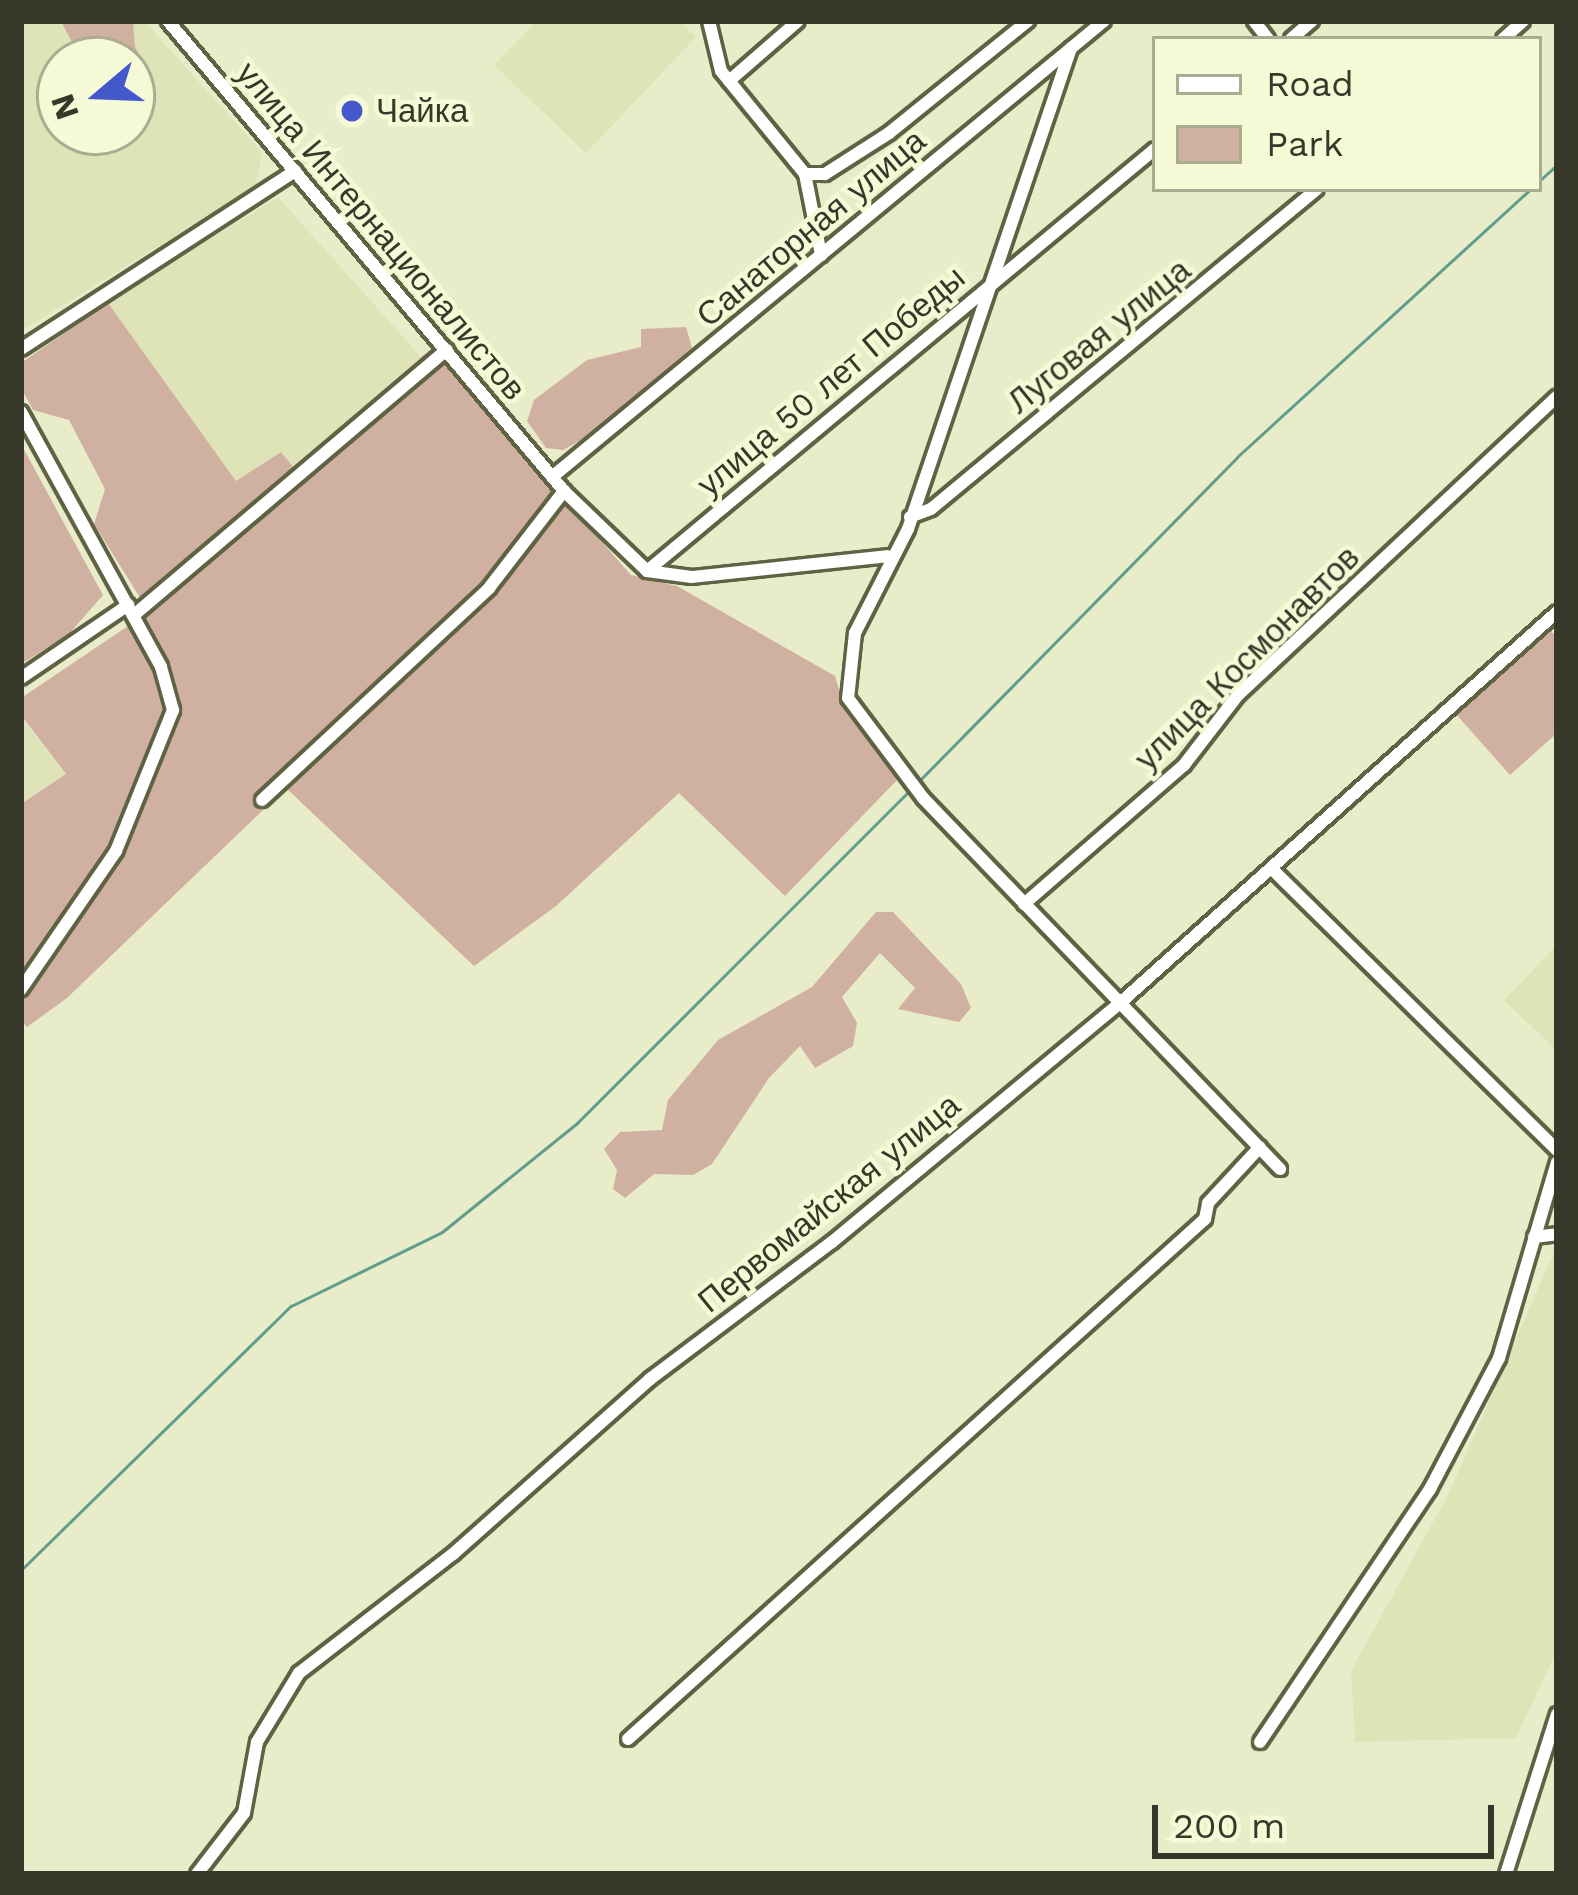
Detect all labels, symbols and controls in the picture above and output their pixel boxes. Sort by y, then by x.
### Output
north arrow [36,36,156,156]
legend [1152,36,1542,192]
street label: улица Интернационалистов [228,54,534,408]
text: Road [1266,63,1354,105]
text: N [42,89,87,125]
place label: Чайка [376,91,468,131]
marker: Чайка [339,98,365,124]
street label: Санаторная улица [689,121,933,335]
text: Park [1266,123,1343,165]
street label: Луговая улица [1000,250,1198,422]
street label: улица 50 лет Победы [689,258,973,504]
street label: улица Космонавтов [1127,538,1367,778]
street label: Первомайская улица [690,1085,968,1321]
scale bar [1158,1781,1500,1855]
text: 200 m [1173,1805,1285,1847]

